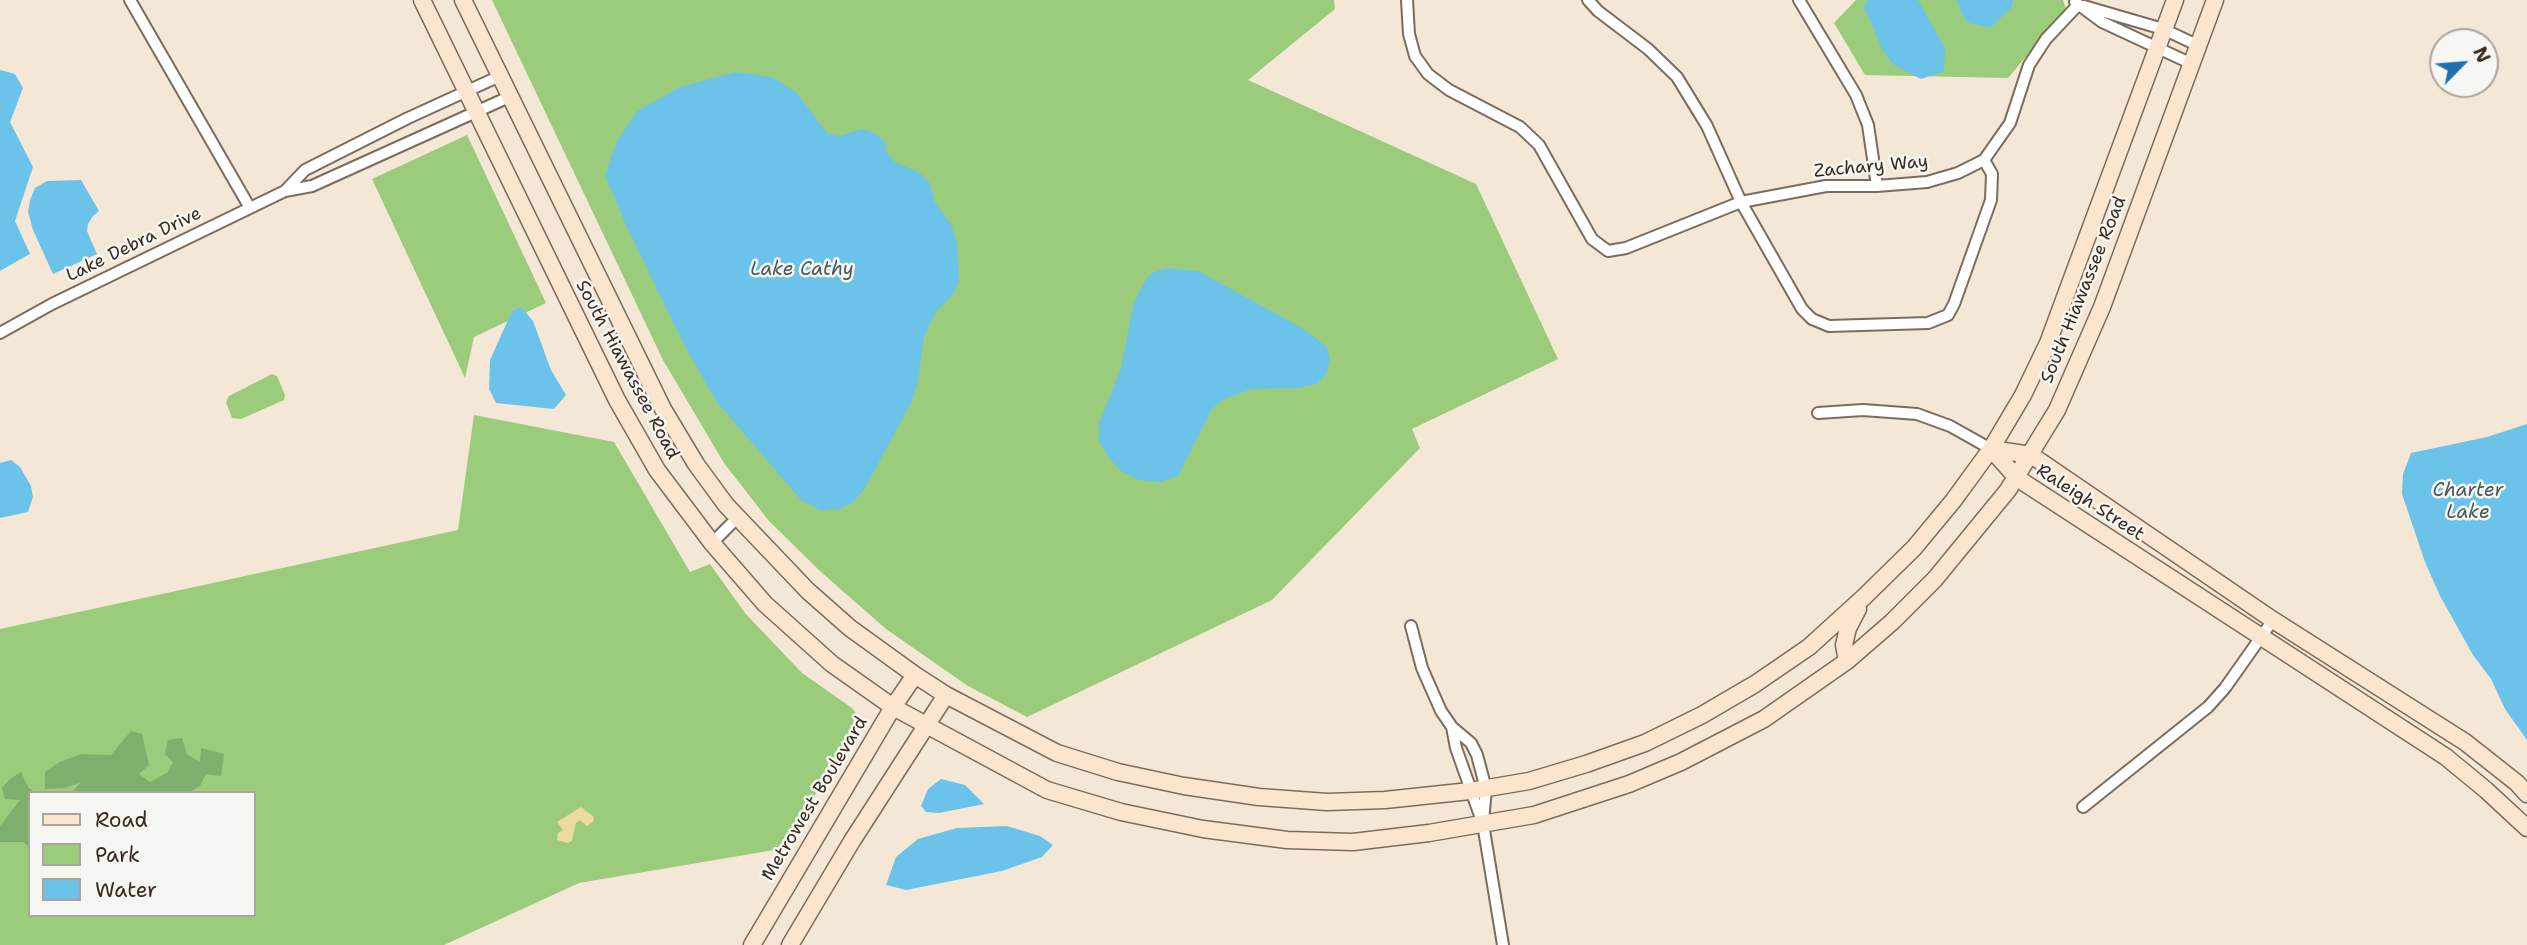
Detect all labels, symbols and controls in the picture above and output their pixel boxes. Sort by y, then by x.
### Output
north arrow [2429,28,2499,98]
text: N [2467,43,2496,67]
street label: Zachary Way [1813,151,1929,183]
street label: South Hiawassee Road [2037,193,2131,387]
street label: Lake Debra Drive [63,203,205,287]
water label: Lake Cathy [750,259,854,281]
street label: South Hiawassee Road [571,277,683,463]
street label: Raleigh Street [2032,460,2148,546]
water label: Charter Lake [2433,480,2503,524]
street label: Metrowest Boulevard [757,713,873,885]
legend [28,791,256,917]
text: Road [95,806,148,834]
text: Park [95,841,140,869]
text: Water [95,876,157,904]

